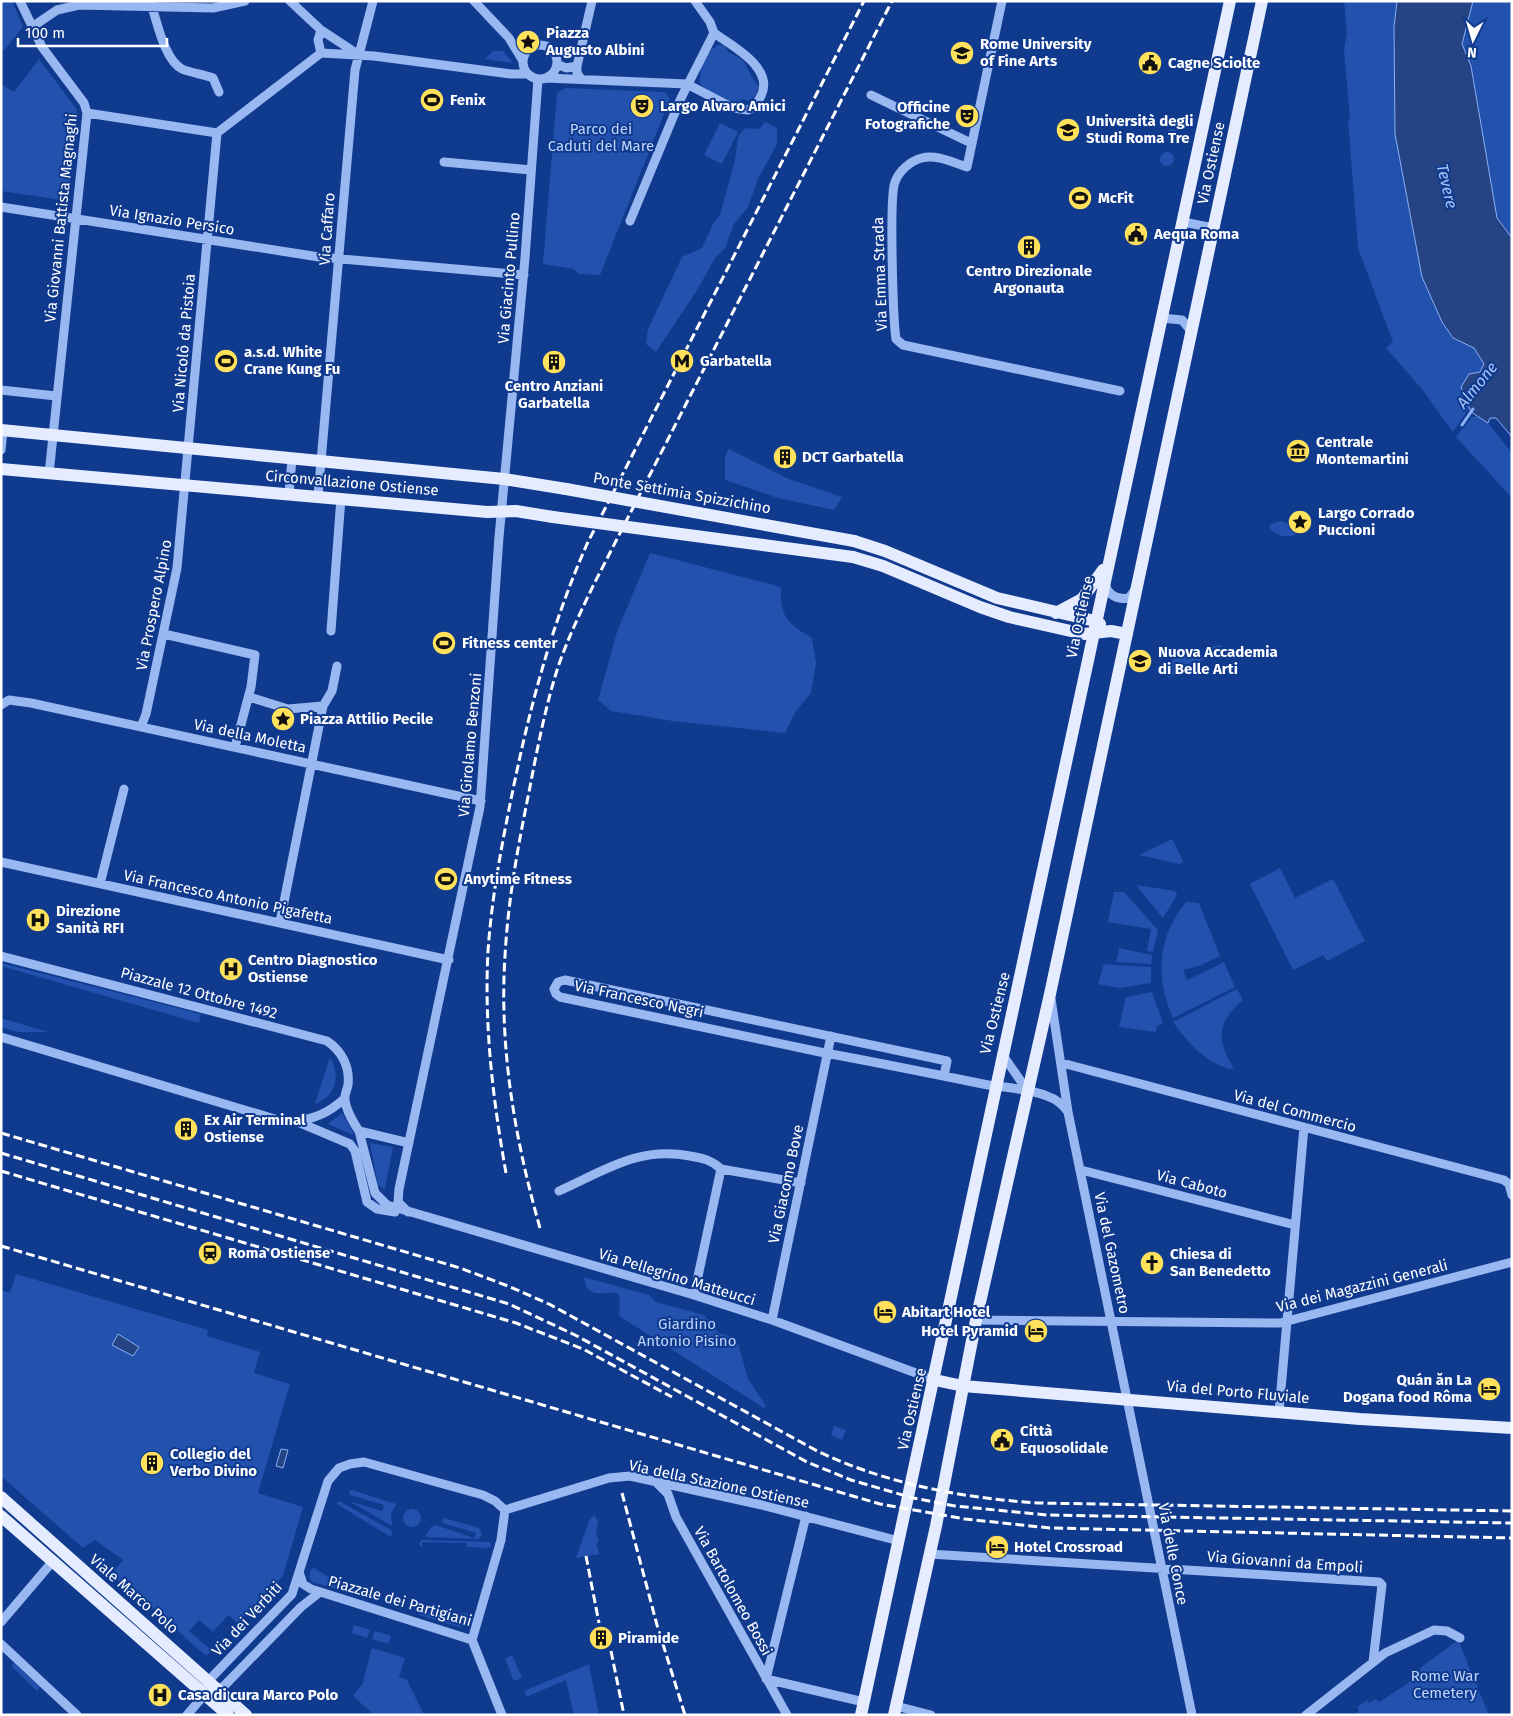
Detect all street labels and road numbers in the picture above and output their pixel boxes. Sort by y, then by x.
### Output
street label: Via Giovanni Battista Magnaghi [41,113,81,323]
street label: Via Ostiense [1193,120,1229,206]
street label: Via Caffaro [315,192,339,266]
street label: Via Ignazio Persico [108,201,236,239]
street label: Via Giacinto Pullino [494,211,524,345]
street label: Via Emma Strada [869,216,891,332]
street label: Via Nicolò da Pistoia [169,273,199,413]
street label: Circonvallazione Ostiense [265,466,439,500]
street label: Ponte Settimia Spizzichino [592,468,772,518]
street label: Via Prospero Alpino [132,538,176,672]
street label: Via Ostiense [1062,574,1098,660]
street label: Via Girolamo Benzoni [455,672,485,818]
street label: Via della Moletta [192,715,308,757]
street label: Via Francesco Antonio Pigafetta [122,866,334,928]
street label: Piazzale 12 Ottobre 1492 [119,963,279,1023]
street label: Via Ostiense [976,970,1014,1056]
street label: Via Francesco Negri [573,977,705,1021]
street label: Via del Commercio [1232,1086,1358,1136]
street label: Via Giacomo Bove [765,1123,807,1245]
street label: Via Caboto [1155,1166,1229,1202]
street label: Via del Gazometro [1090,1191,1134,1315]
street label: Via Pellegrino Matteucci [596,1245,758,1309]
street label: Via dei Magazzini Generali [1274,1256,1450,1316]
street label: Via Ostiense [894,1366,930,1452]
street label: Via del Porto Fluviale [1166,1377,1310,1407]
street label: Via della Stazione Ostiense [627,1456,811,1512]
street label: Via delle Conce [1154,1502,1192,1606]
street label: Via Bartolomeo Bossi [690,1523,776,1659]
street label: Via Giovanni da Empoli [1206,1548,1364,1576]
street label: Viale Marco Polo [86,1550,182,1638]
street label: Piazzale dei Partigiani [326,1572,474,1630]
street label: Via dei Verbiti [208,1578,286,1660]

